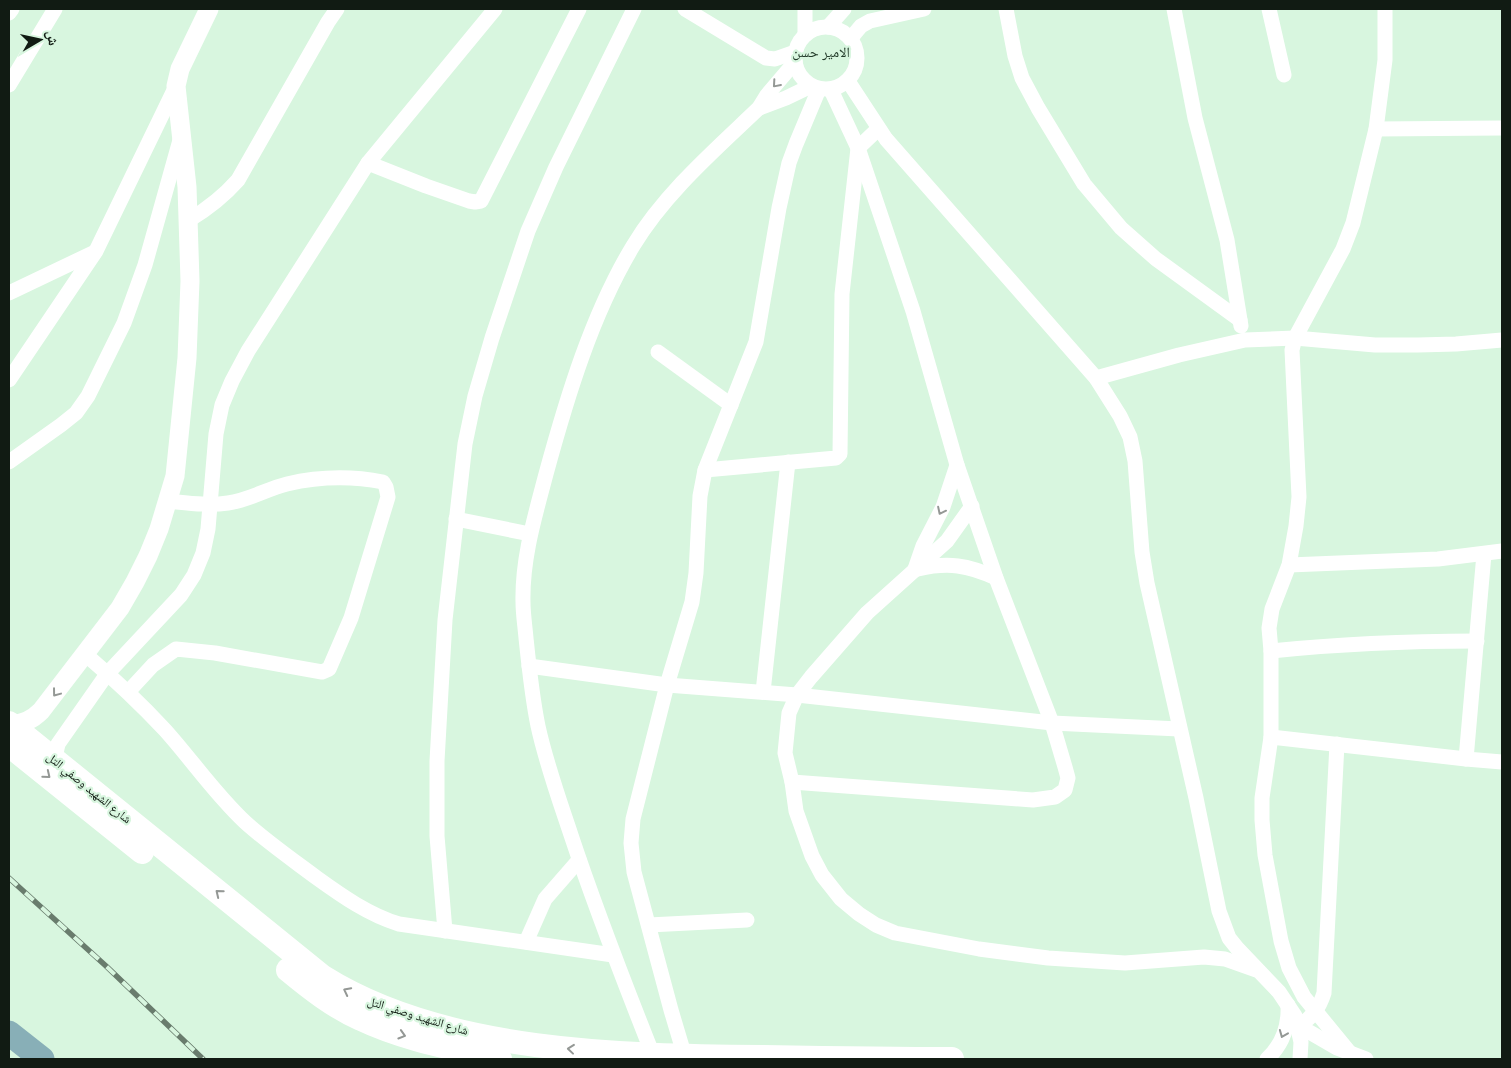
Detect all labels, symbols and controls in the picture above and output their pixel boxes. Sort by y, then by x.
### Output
north arrow [15,15,65,65]
text: ش [43,29,62,47]
district label: الامير حسن [792,44,850,61]
one-way arrow [773,78,782,87]
one-way arrow [937,506,947,515]
one-way arrow [53,687,61,696]
street label: شارع الشهيد وصفي التل [42,750,134,829]
one-way arrow [41,770,50,779]
one-way arrow [215,889,224,898]
one-way arrow [343,987,352,997]
street label: شارع الشهيد وصفي التل [365,994,470,1041]
one-way arrow [397,1029,406,1039]
one-way arrow [1279,1030,1289,1038]
one-way arrow [567,1044,575,1055]

